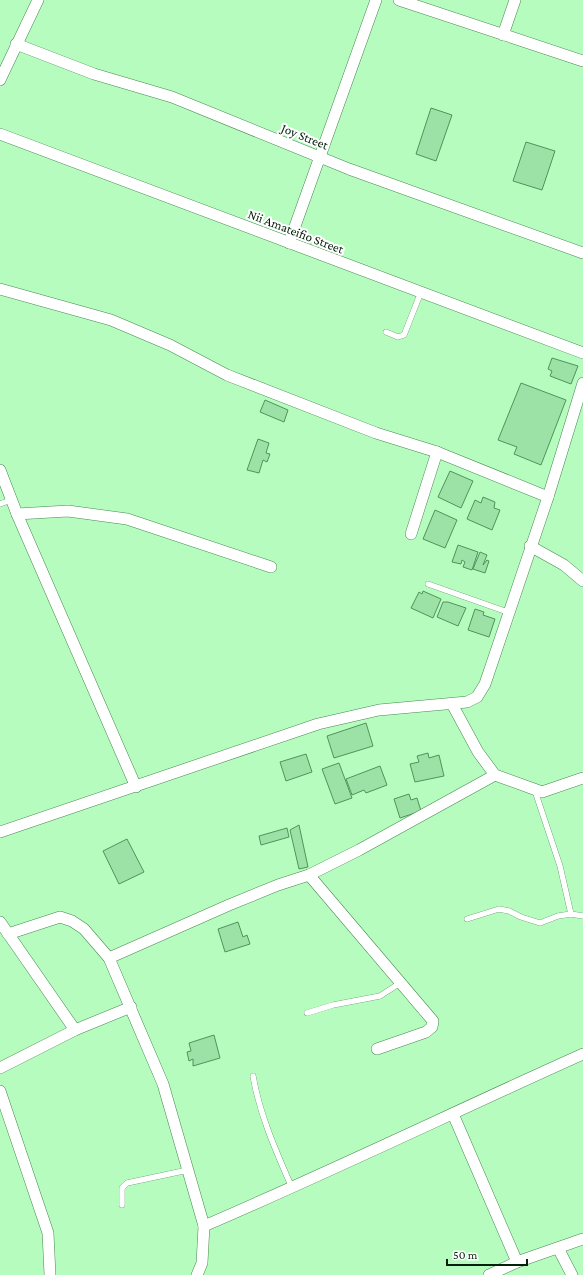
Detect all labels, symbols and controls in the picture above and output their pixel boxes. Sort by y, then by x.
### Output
street label: Joy Street [278,120,331,153]
street label: Nii Amateifio Street [246,206,346,257]
scale bar [447,1241,527,1267]
text: 50 m [453,1248,478,1262]

